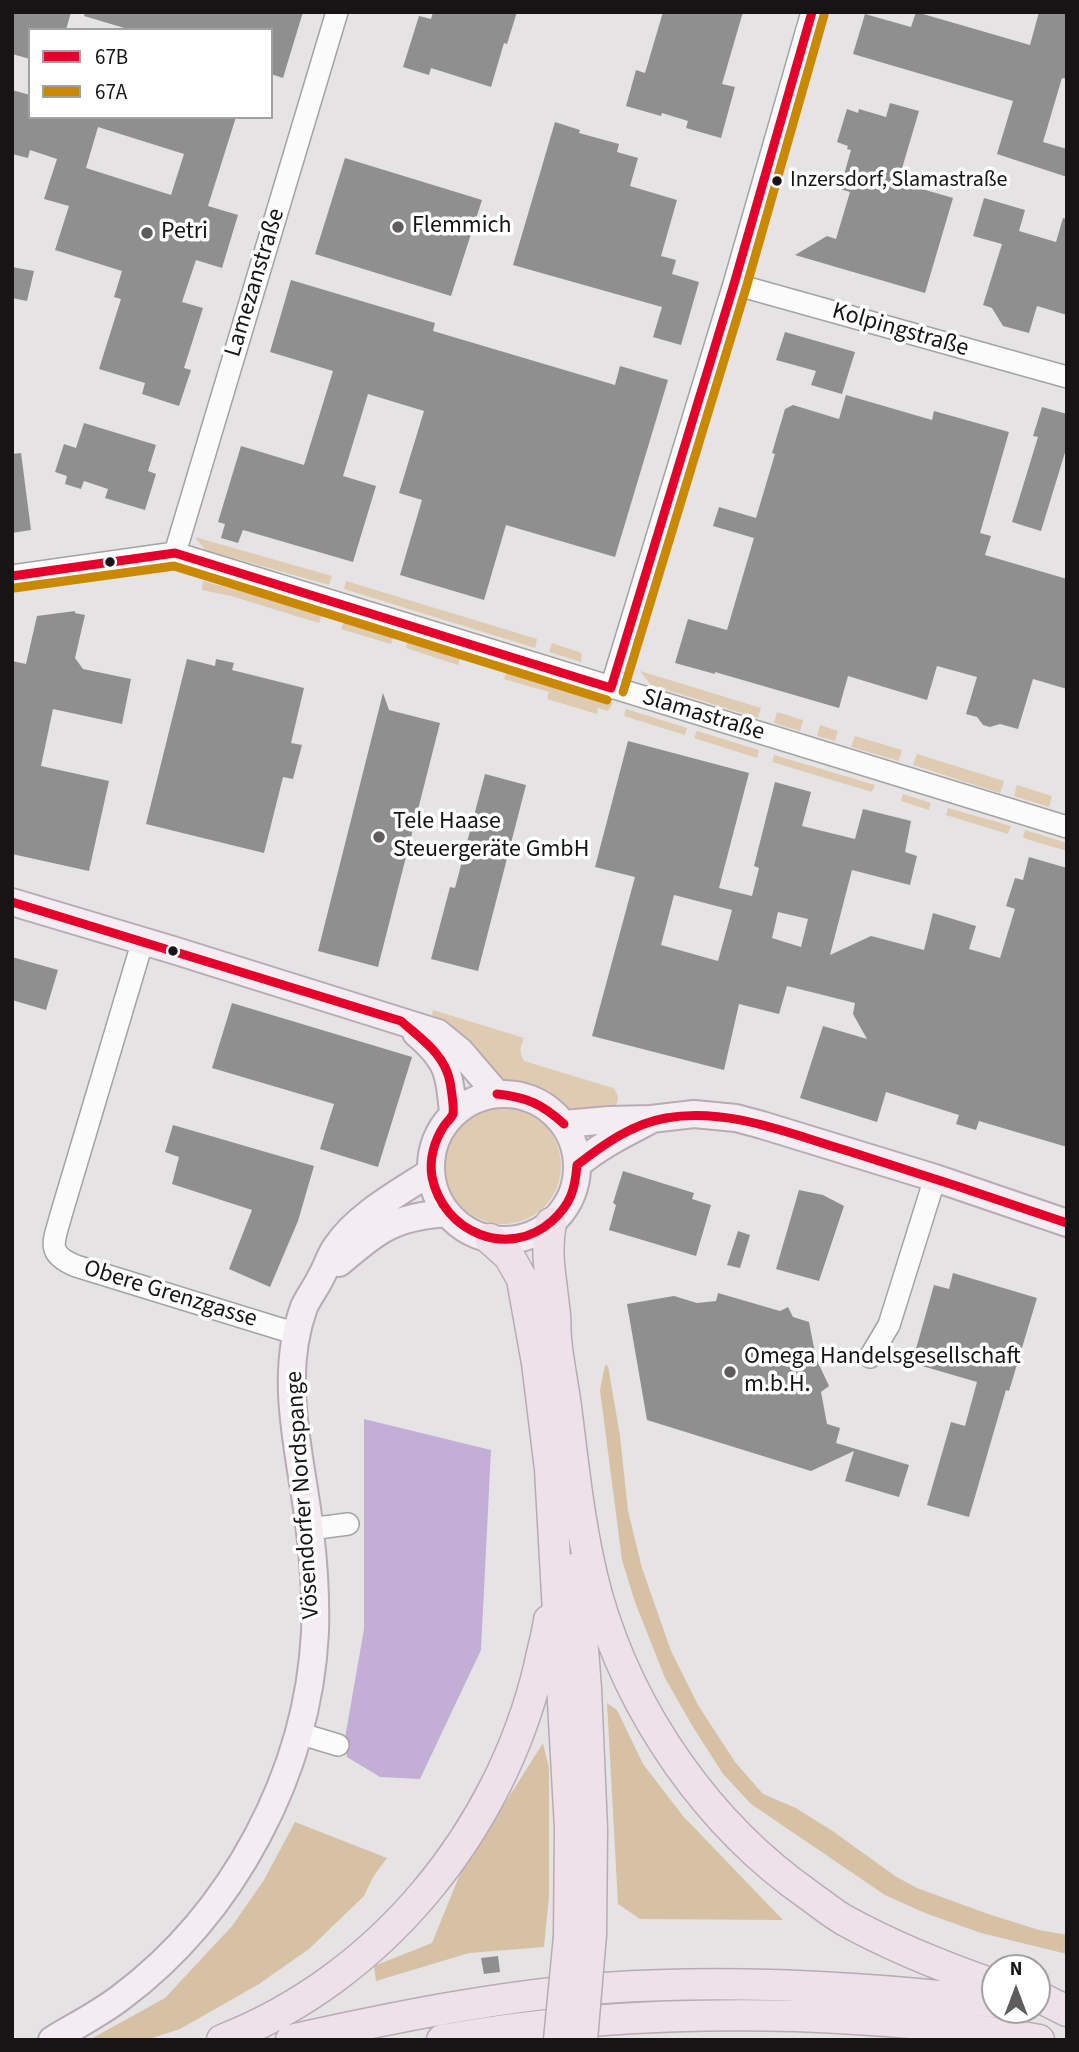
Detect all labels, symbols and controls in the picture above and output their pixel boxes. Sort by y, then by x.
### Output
legend [28,28,273,119]
text: 67B [95,42,128,72]
text: 67A [95,77,127,107]
place label: Inzersdorf, Slamastraße [790,168,1007,194]
marker: Inzersdorf, Slamastraße [770,174,784,188]
street label: Lamezanstraße [220,205,292,361]
place label: Flemmich [412,213,512,241]
place label: Petri [161,219,208,247]
marker: Flemmich [390,219,406,235]
marker: Petri [139,225,155,241]
street label: Kolpingstraße [828,298,972,364]
unlabelled marker [103,555,117,569]
street label: Slamastraße [638,684,768,748]
place label: Tele Haase Steuergeräte GmbH [393,809,589,865]
marker: Tele Haase Steuergeräte GmbH [371,829,387,845]
unlabelled marker [166,944,180,958]
street label: Obere Grenzgasse [80,1255,260,1335]
place label: Omega Handelsgesellschaft m.b.H. [744,1344,1021,1400]
marker: Omega Handelsgesellschaft m.b.H. [722,1364,738,1380]
street label: Vösendorfer Nordspange [281,1370,327,1620]
north arrow [981,1954,1051,2024]
text: N [1010,1956,1022,1983]

